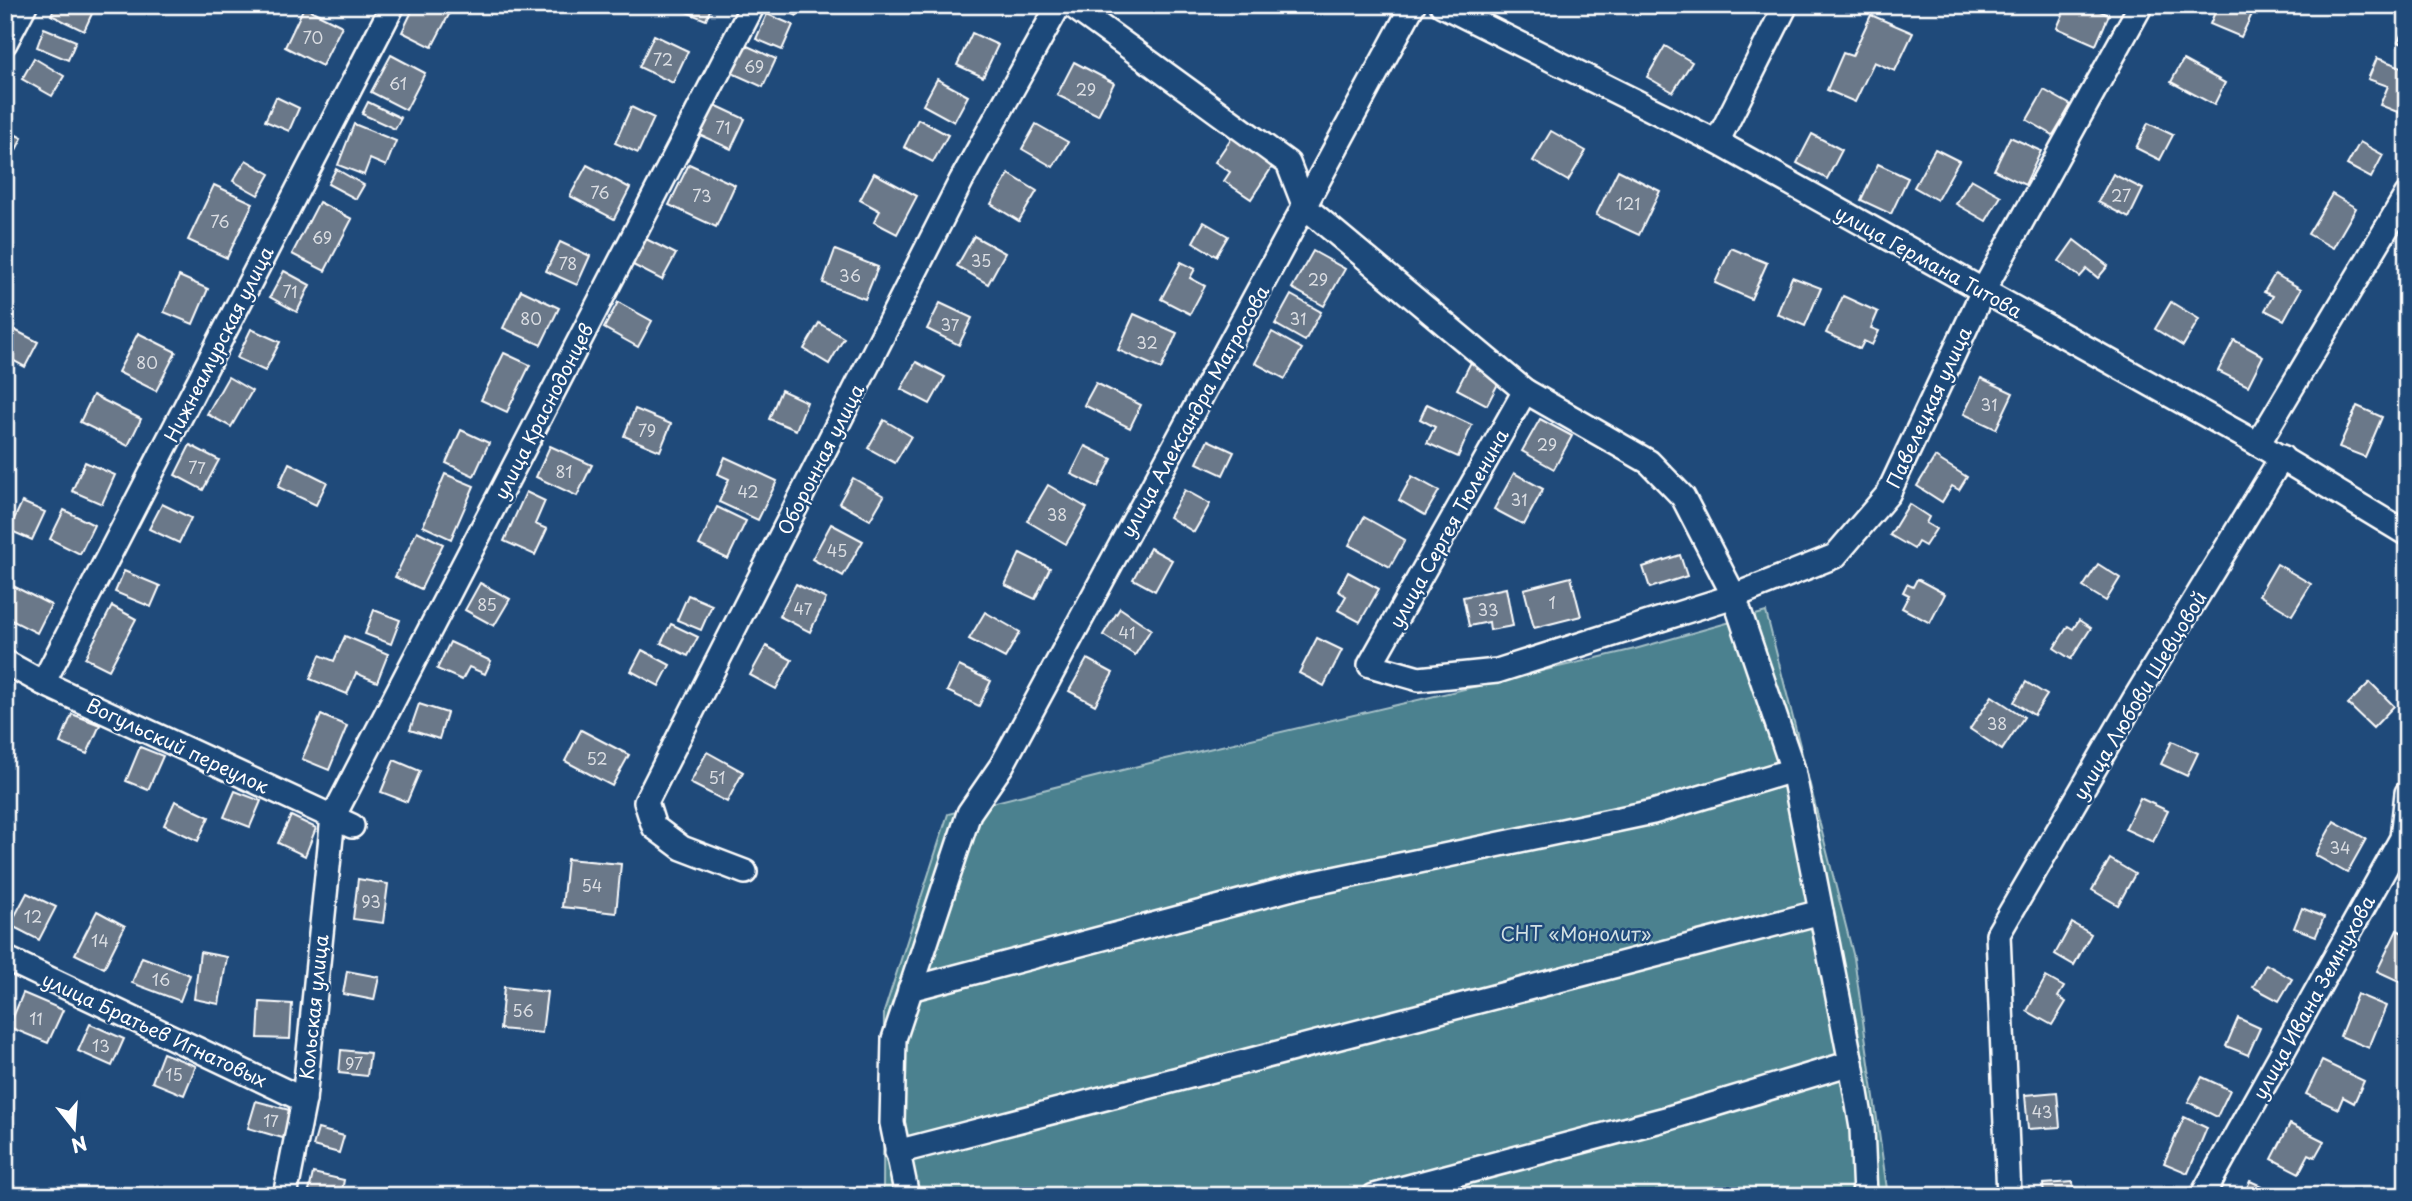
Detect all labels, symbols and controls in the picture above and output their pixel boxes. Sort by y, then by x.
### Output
house number: 70 [303,25,323,49]
house number: 72 [653,47,673,71]
house number: 69 [744,54,764,78]
house number: 61 [389,71,407,95]
house number: 29 [1076,77,1096,101]
house number: 71 [716,115,731,139]
house number: 76 [590,180,610,204]
house number: 73 [692,183,712,207]
house number: 27 [2111,183,2131,207]
house number: 121 [1616,191,1640,215]
street label: улица Германа Титова [1830,198,2028,324]
house number: 76 [210,209,230,233]
house number: 69 [312,225,332,249]
street label: Нижнеамурская улица [156,241,280,447]
house number: 35 [971,248,991,272]
house number: 78 [559,251,577,275]
house number: 36 [839,263,861,287]
house number: 29 [1308,267,1328,291]
house number: 71 [283,279,298,303]
street label: улица Александра Матросова [1113,280,1275,542]
house number: 80 [520,306,542,330]
house number: 31 [1290,306,1306,330]
house number: 37 [941,312,960,336]
street label: улица Краснодонцев [486,318,600,504]
street label: Павелецкая улица [1878,322,1978,492]
house number: 32 [1136,330,1158,354]
house number: 80 [136,350,158,374]
street label: Оборонная улица [770,379,870,539]
house number: 31 [1981,392,1997,416]
house number: 79 [638,418,656,442]
street label: улица Сергея Тюленина [1381,423,1515,633]
house number: 29 [1537,432,1557,456]
house number: 77 [188,455,206,479]
house number: 81 [555,459,573,483]
house number: 42 [737,479,759,503]
house number: 31 [1511,487,1527,511]
house number: 38 [1047,502,1067,526]
house number: 45 [827,538,847,562]
street label: улица Любови Шевцовой [2065,585,2213,805]
house number: 1 [1548,590,1556,614]
house number: 85 [477,592,497,616]
house number: 47 [794,596,813,620]
house number: 33 [1477,597,1499,621]
house number: 41 [1119,620,1135,644]
street label: Вогульский переулок [82,690,275,800]
house number: 38 [1987,711,2007,735]
house number: 52 [586,746,608,770]
house number: 51 [708,765,726,789]
house number: 34 [2329,835,2351,859]
house number: 54 [582,873,602,897]
house number: 93 [361,889,381,913]
street label: улица Ивана Земнухова [2245,890,2381,1104]
house number: 12 [24,904,42,928]
park label: СНТ «Монолит» [1501,919,1652,947]
house number: 14 [91,928,109,952]
street label: Кольская улица [291,933,335,1081]
street label: улица Братьев Игнатовых [38,965,272,1093]
house number: 16 [152,967,170,991]
house number: 56 [512,998,534,1022]
house number: 11 [29,1006,43,1030]
house number: 13 [92,1033,110,1057]
house number: 97 [345,1051,363,1075]
house number: 15 [165,1062,183,1086]
north arrow [38,1092,108,1162]
house number: 43 [2032,1099,2052,1123]
house number: 17 [263,1108,279,1132]
text: N [68,1130,91,1161]

